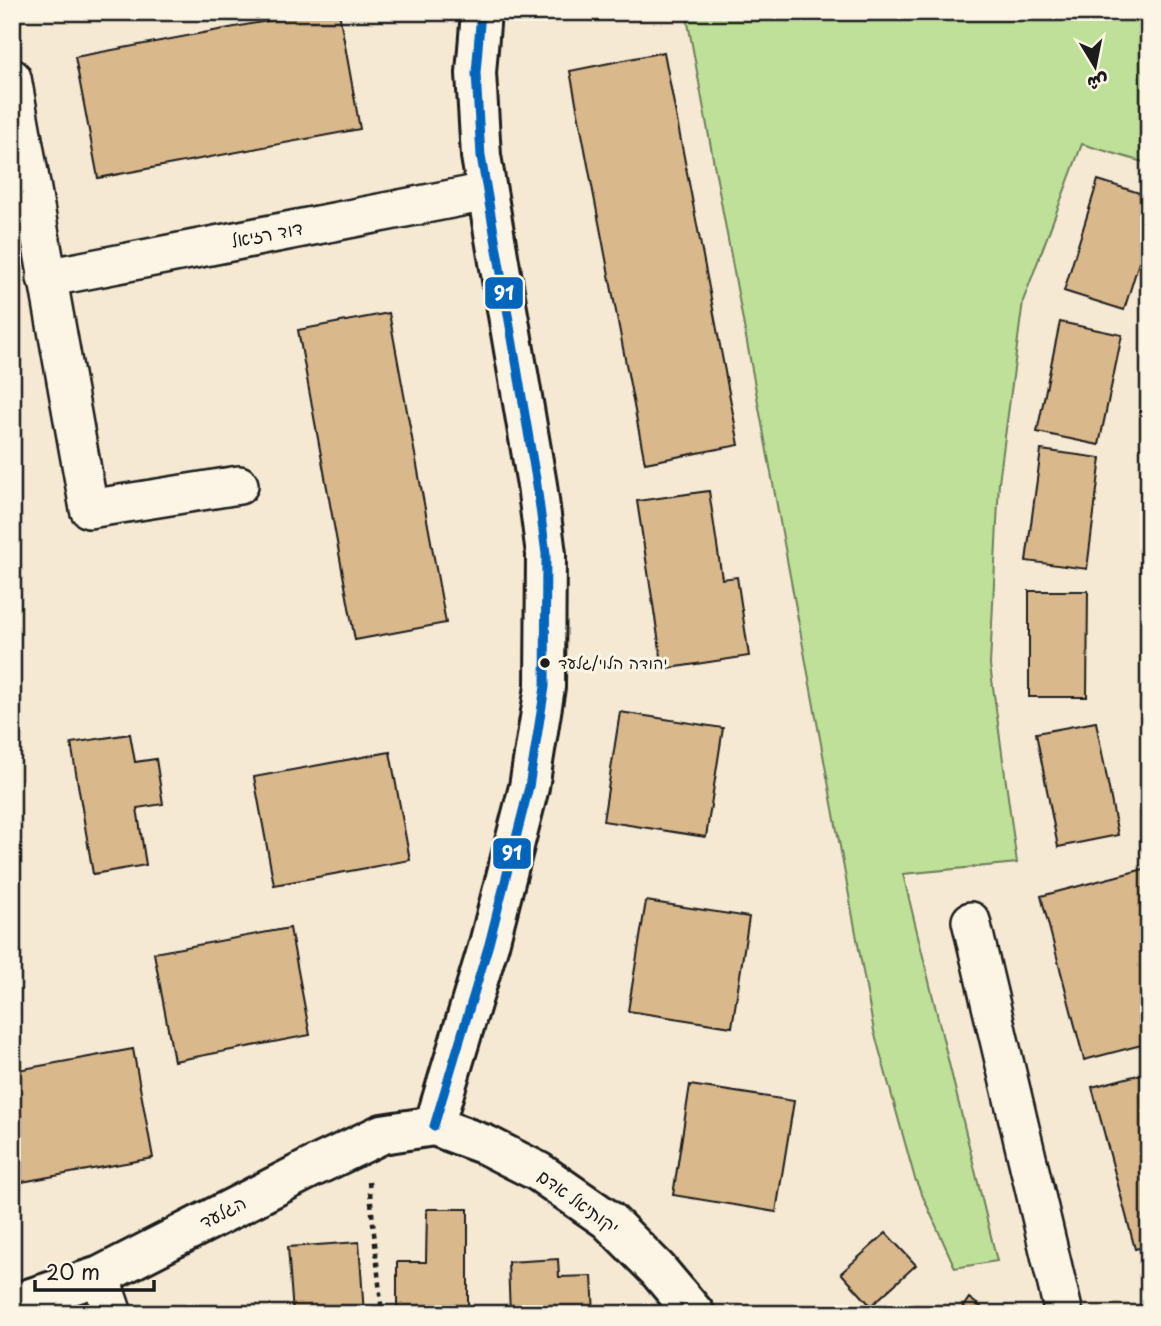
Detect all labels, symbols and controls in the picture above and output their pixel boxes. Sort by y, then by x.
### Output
north arrow [1060,32,1130,102]
text: ش [1085,68,1111,99]
street label: דוד רזיאל [229,213,305,254]
line badge: 91 [484,276,524,310]
text: 91 [494,278,514,306]
place label: יהודה הלוי/גלעד [558,650,667,674]
marker: יהודה הלוי/גלעד [538,656,552,670]
line badge: 91 [492,837,532,870]
text: 91 [502,838,522,866]
street label: יקותיאל אדם [532,1162,625,1240]
street label: הגלעד [194,1188,250,1235]
scale bar [35,1249,154,1293]
text: 20 m [46,1255,100,1287]

